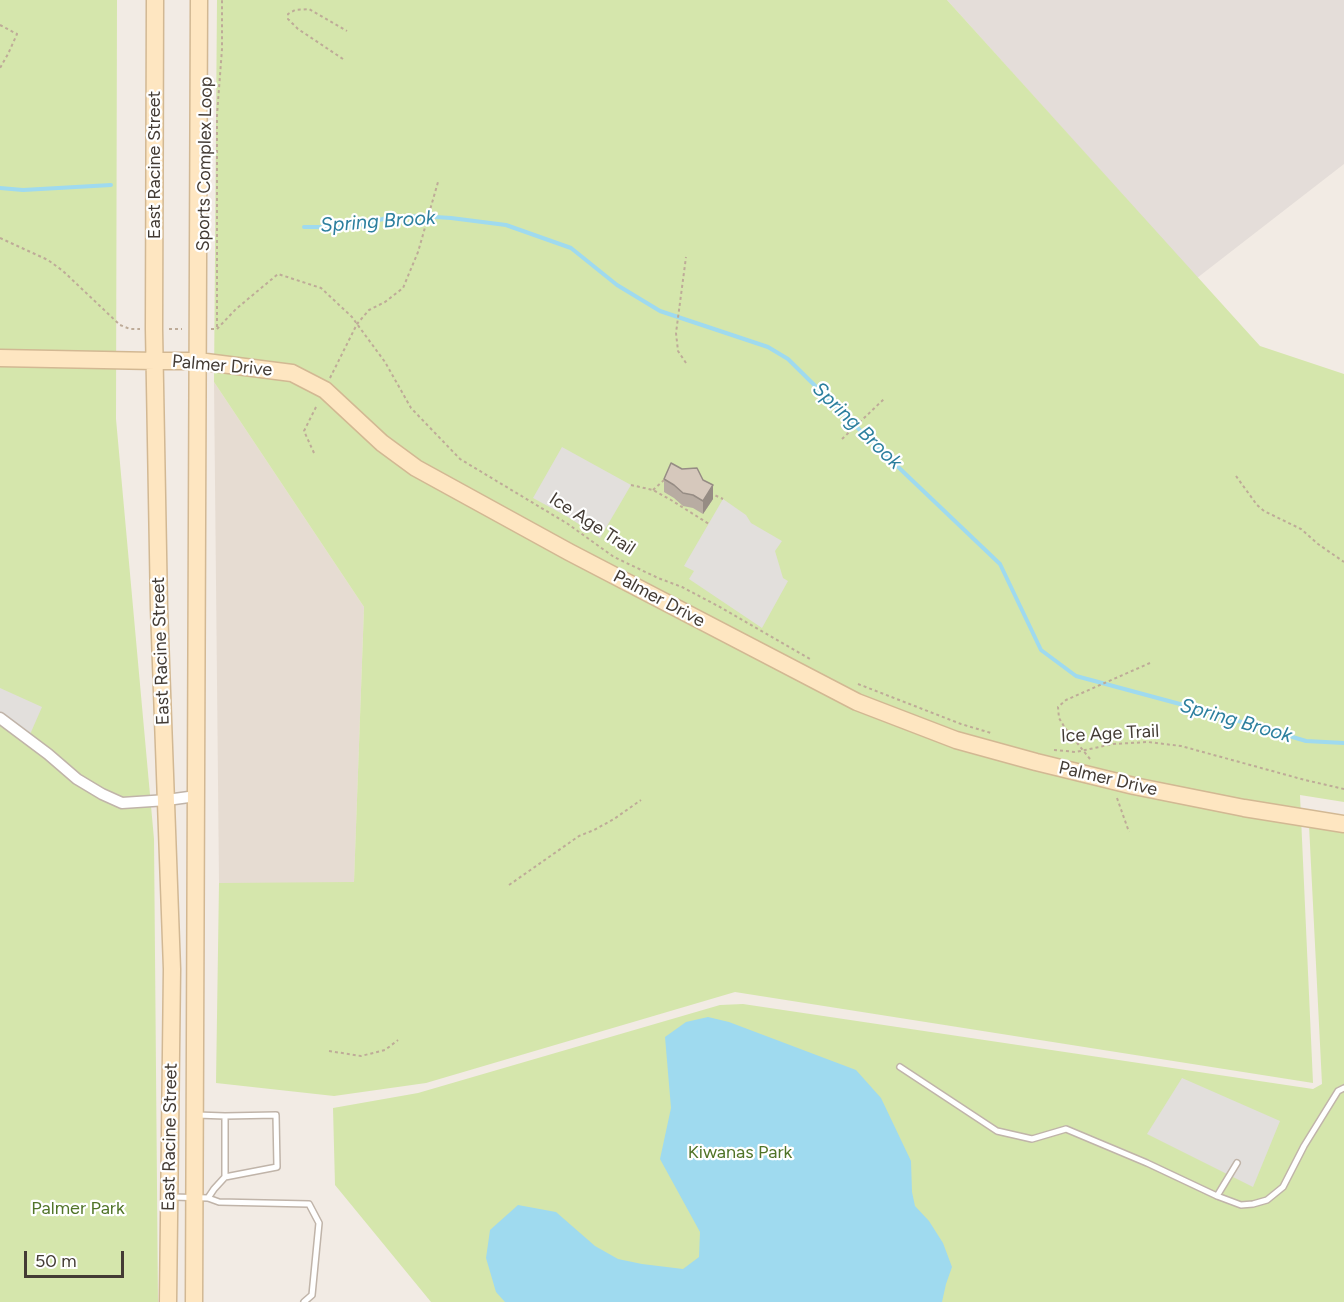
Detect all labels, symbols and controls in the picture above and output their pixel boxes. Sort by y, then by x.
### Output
street label: Sports Complex Loop [193,76,217,252]
street label: East Racine Street [144,91,166,239]
water label: Spring Brook [320,206,436,238]
street label: Palmer Drive [171,351,273,381]
water label: Spring Brook [807,377,907,475]
street label: Ice Age Trail [545,488,639,560]
street label: Palmer Drive [609,566,709,632]
street label: East Racine Street [148,576,174,726]
water label: Spring Brook [1177,694,1295,748]
street label: Ice Age Trail [1060,721,1160,747]
street label: Palmer Drive [1057,757,1159,801]
street label: East Racine Street [158,1063,182,1211]
park label: Kiwanas Park [688,1142,792,1164]
park label: Palmer Park [31,1198,125,1220]
scale bar [27,1239,128,1277]
text: 50 m [35,1250,77,1272]

